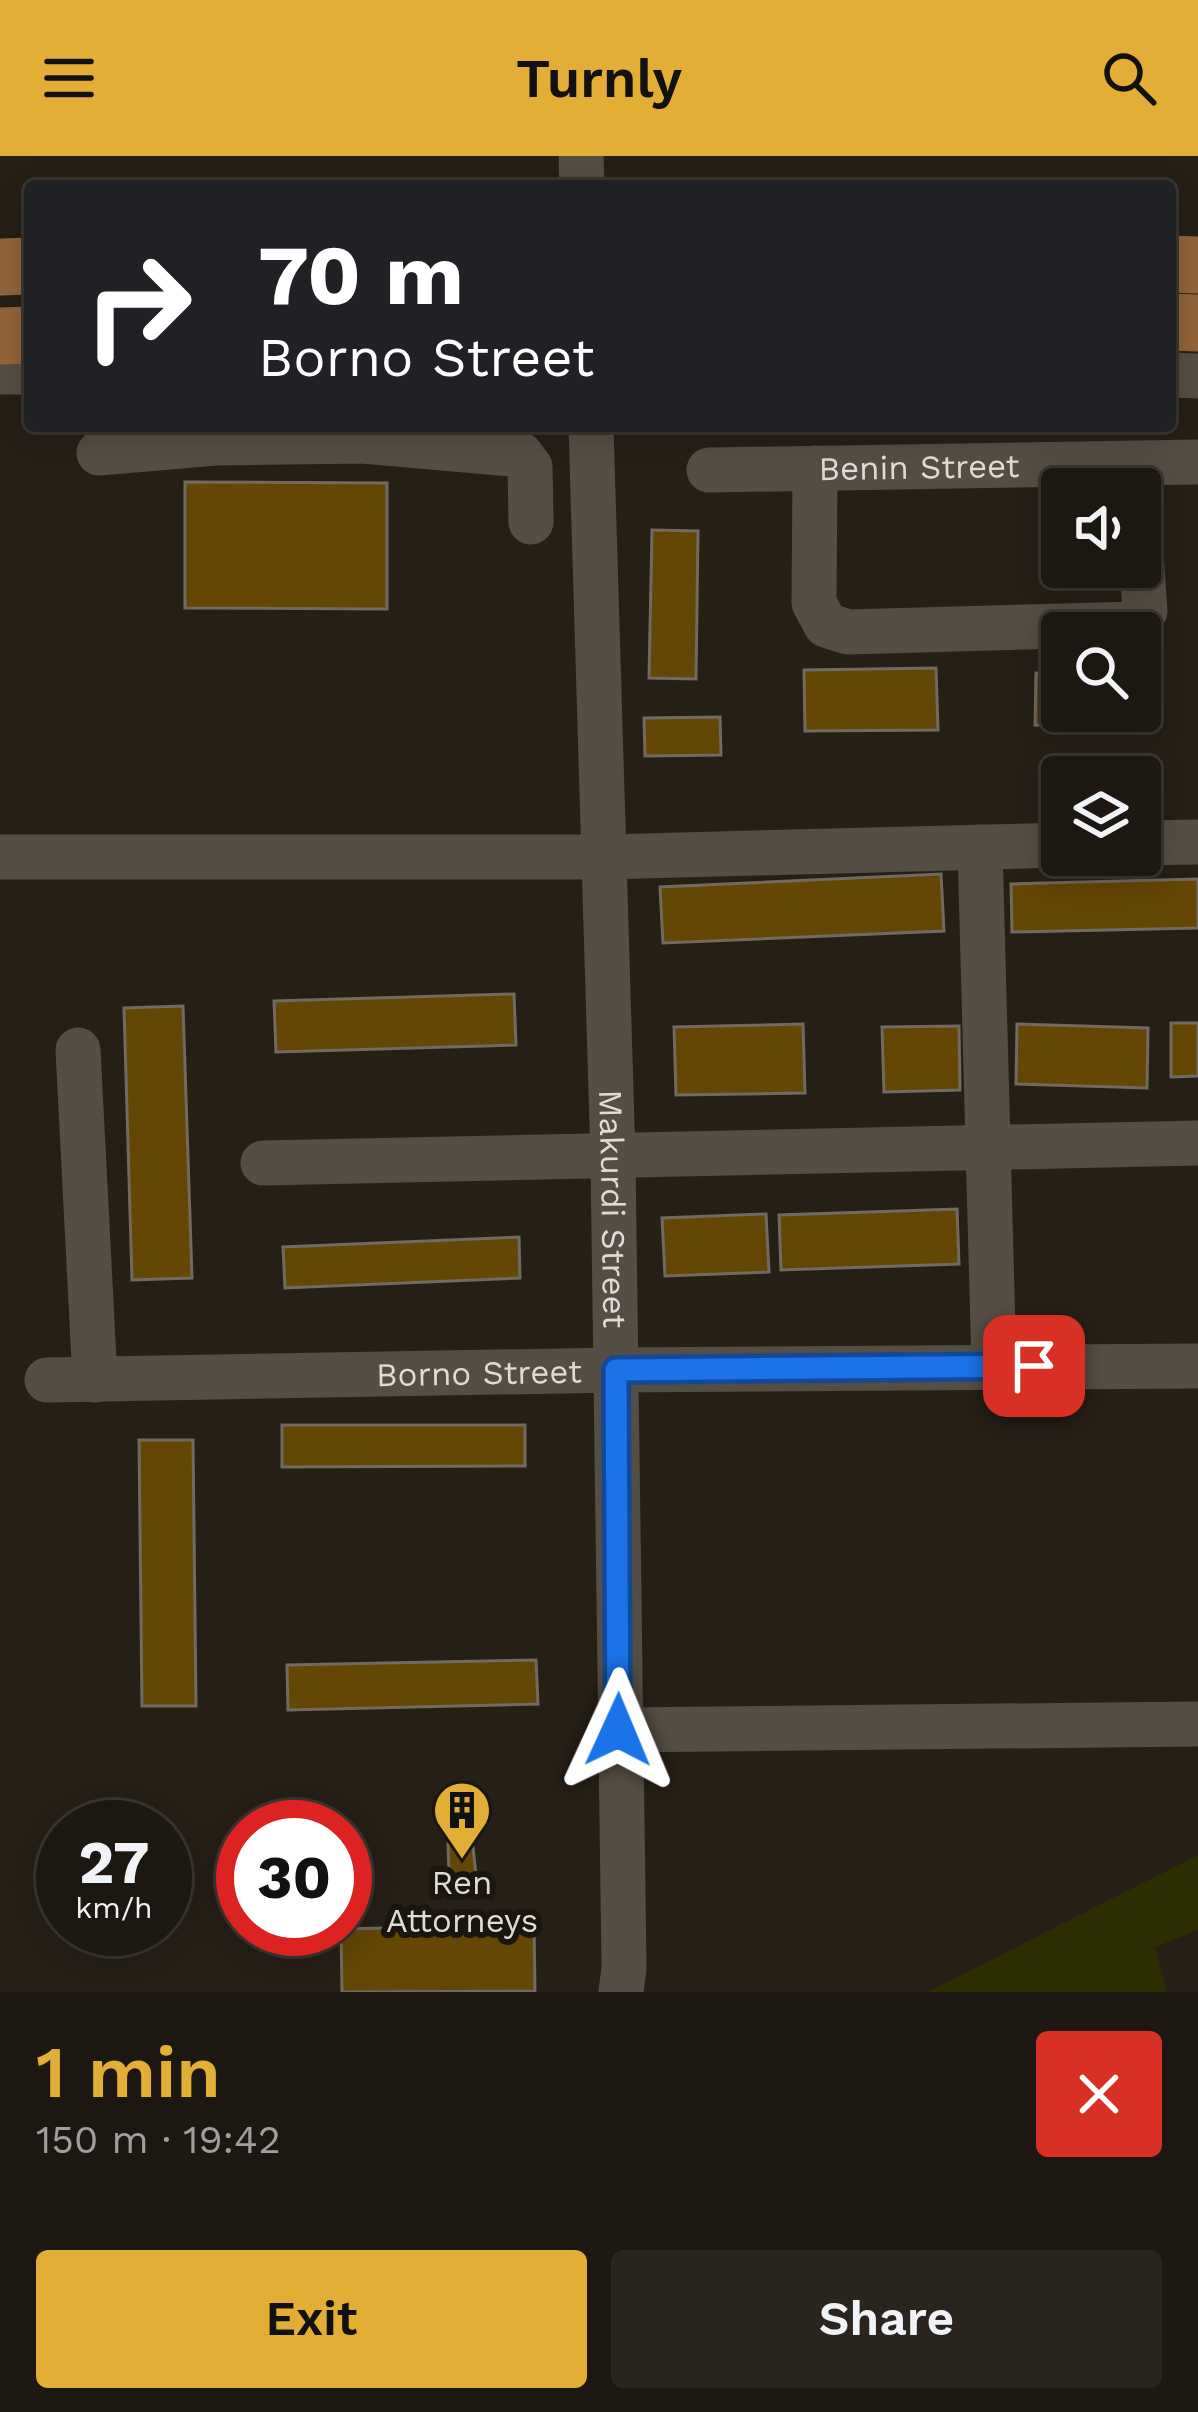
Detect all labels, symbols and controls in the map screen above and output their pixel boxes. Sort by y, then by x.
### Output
icon: menu [36,45,102,111]
icon: search [1096,45,1162,111]
text: Turnly [516,47,682,110]
text: 70 m [258,226,464,324]
icon: right [60,228,216,384]
text: Borno Street [258,326,594,389]
street label: Benin Street [818,446,1020,488]
map controls [1041,468,1161,876]
button: sound [1041,468,1161,588]
button: search [1041,612,1161,732]
button: layers [1041,756,1161,876]
street label: Makurdi Street [591,1089,634,1328]
pin [983,1315,1085,1417]
icon: arrive [1001,1333,1067,1399]
street label: Borno Street [376,1352,582,1394]
position arrow [555,1667,681,1793]
building icon: Ren Attorneys [431,1779,493,1861]
speed limit sign: 30 [216,1800,372,1956]
text: 27 [78,1827,150,1898]
place label: Ren Attorneys [386,1863,538,1940]
text: km/h [75,1890,153,1925]
text: 1 min [36,2030,221,2114]
button: close [1036,2031,1162,2157]
text: 150 m · 19:42 [36,2117,281,2162]
button: Exit [36,2250,587,2388]
button: Share [611,2250,1162,2388]

